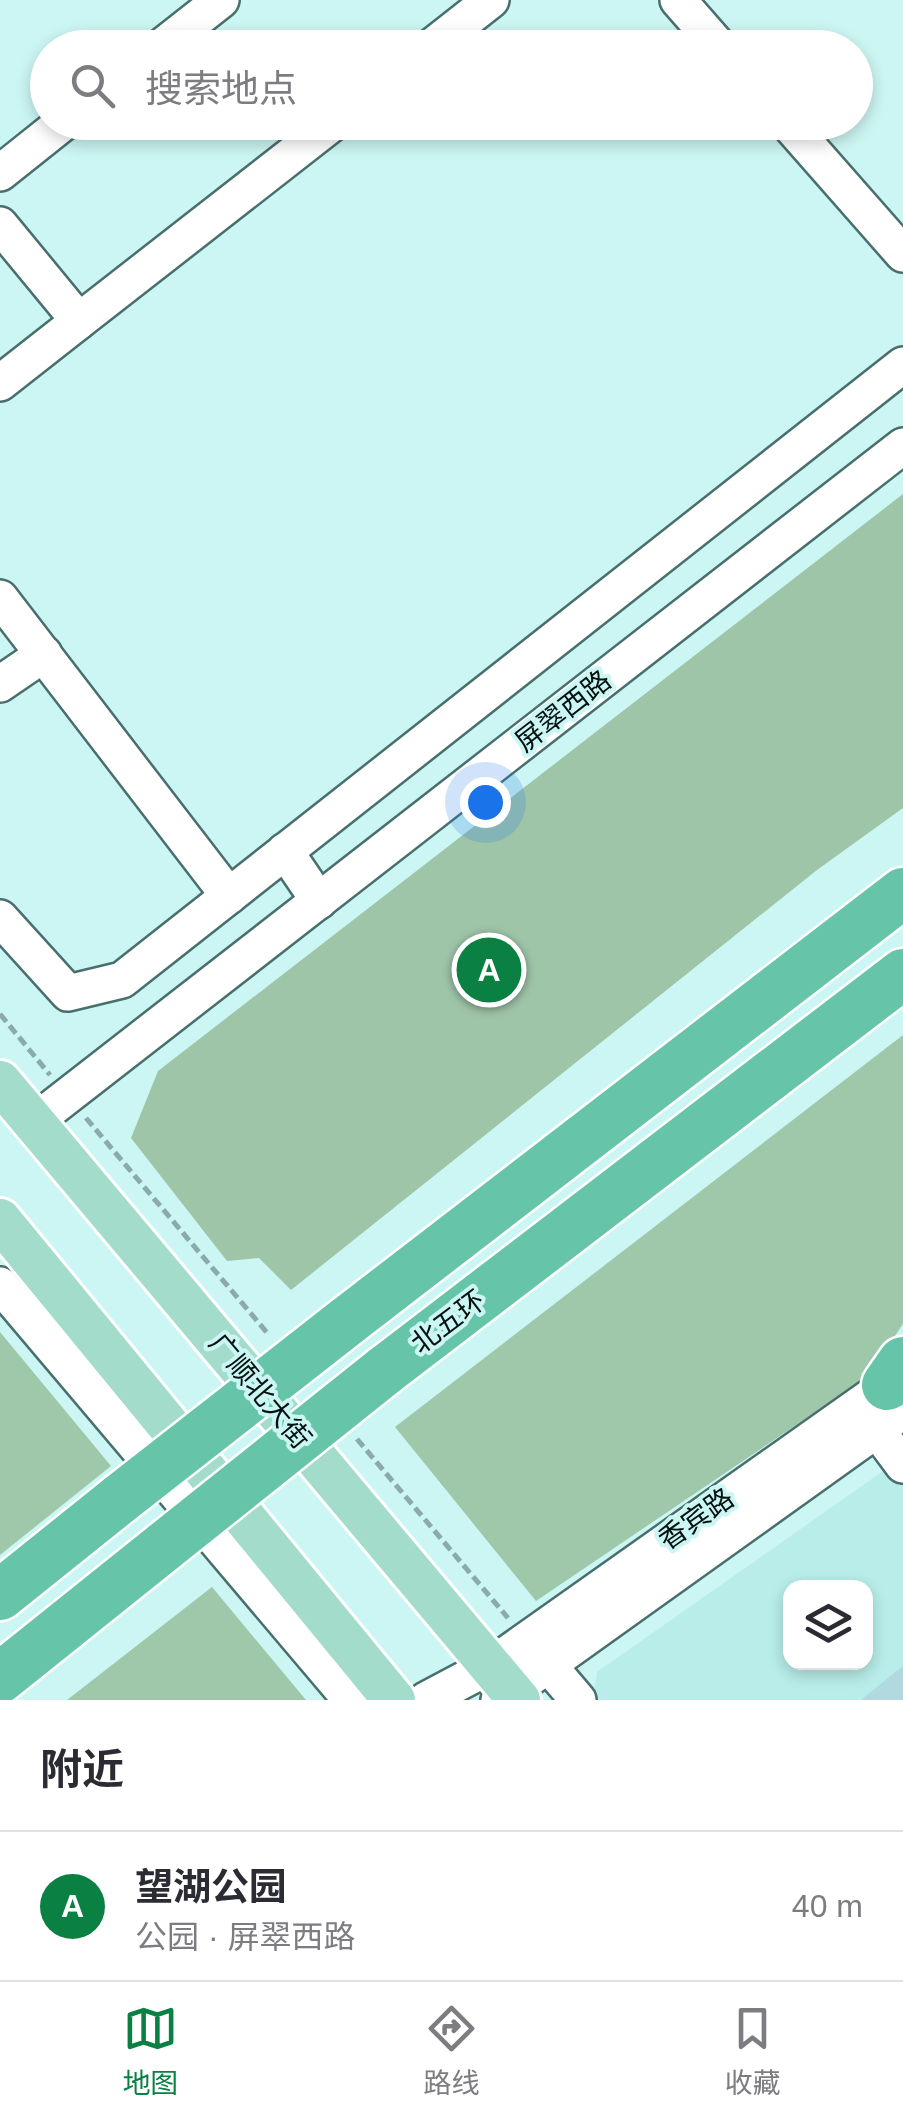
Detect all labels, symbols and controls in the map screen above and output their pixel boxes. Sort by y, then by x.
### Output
search box [30,30,873,140]
icon: search [65,58,120,113]
text: 搜索地点 [145,68,297,110]
street label: 屏翠西路 [509,664,617,758]
your location [460,777,511,828]
pin: A [456,932,522,1008]
street label: 北五环 [405,1284,491,1360]
street label: 广顺北大街 [203,1327,317,1455]
street label: 香宾路 [653,1482,739,1556]
map controls [783,1580,873,1670]
button: layers [783,1580,873,1670]
text: 附近 [40,1746,124,1793]
text: 望湖公园 [135,1866,287,1908]
text: A [61,1888,84,1924]
text: 40 m [792,1888,863,1924]
text: 公园 · 屏翠西路 [135,1919,355,1955]
tab: 地图 [122,2001,179,2101]
tab: 路线 [423,2001,480,2101]
tab: 收藏 [724,2001,781,2101]

